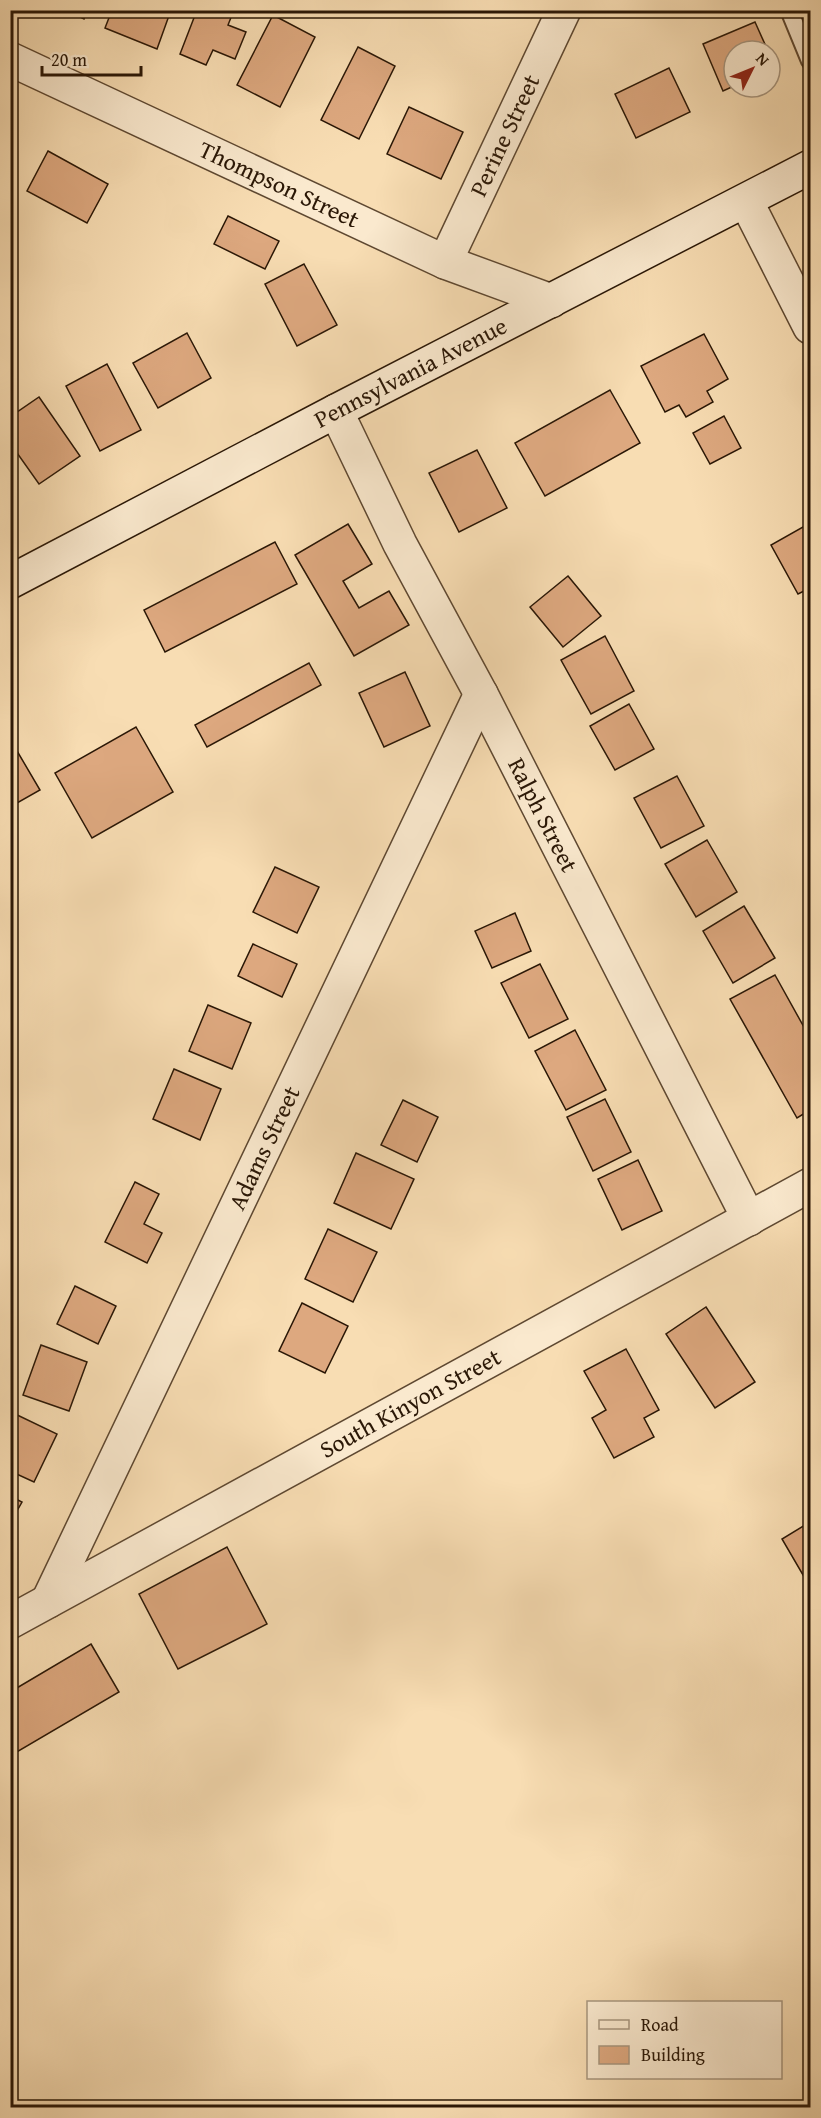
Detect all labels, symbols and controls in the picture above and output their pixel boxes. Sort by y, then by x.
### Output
scale bar [42,39,141,77]
north arrow [722,39,782,99]
text: 20 m [51,46,87,73]
text: N [751,47,776,71]
street label: Perine Street [460,68,548,202]
street label: Thompson Street [194,132,366,237]
street label: Pennsylvania Avenue [308,308,513,437]
street label: Ralph Street [499,751,587,879]
street label: Adams Street [219,1079,309,1216]
street label: South Kinyon Street [313,1339,507,1467]
legend [587,2001,782,2079]
text: Road [641,2011,679,2038]
text: Building [641,2041,705,2068]

